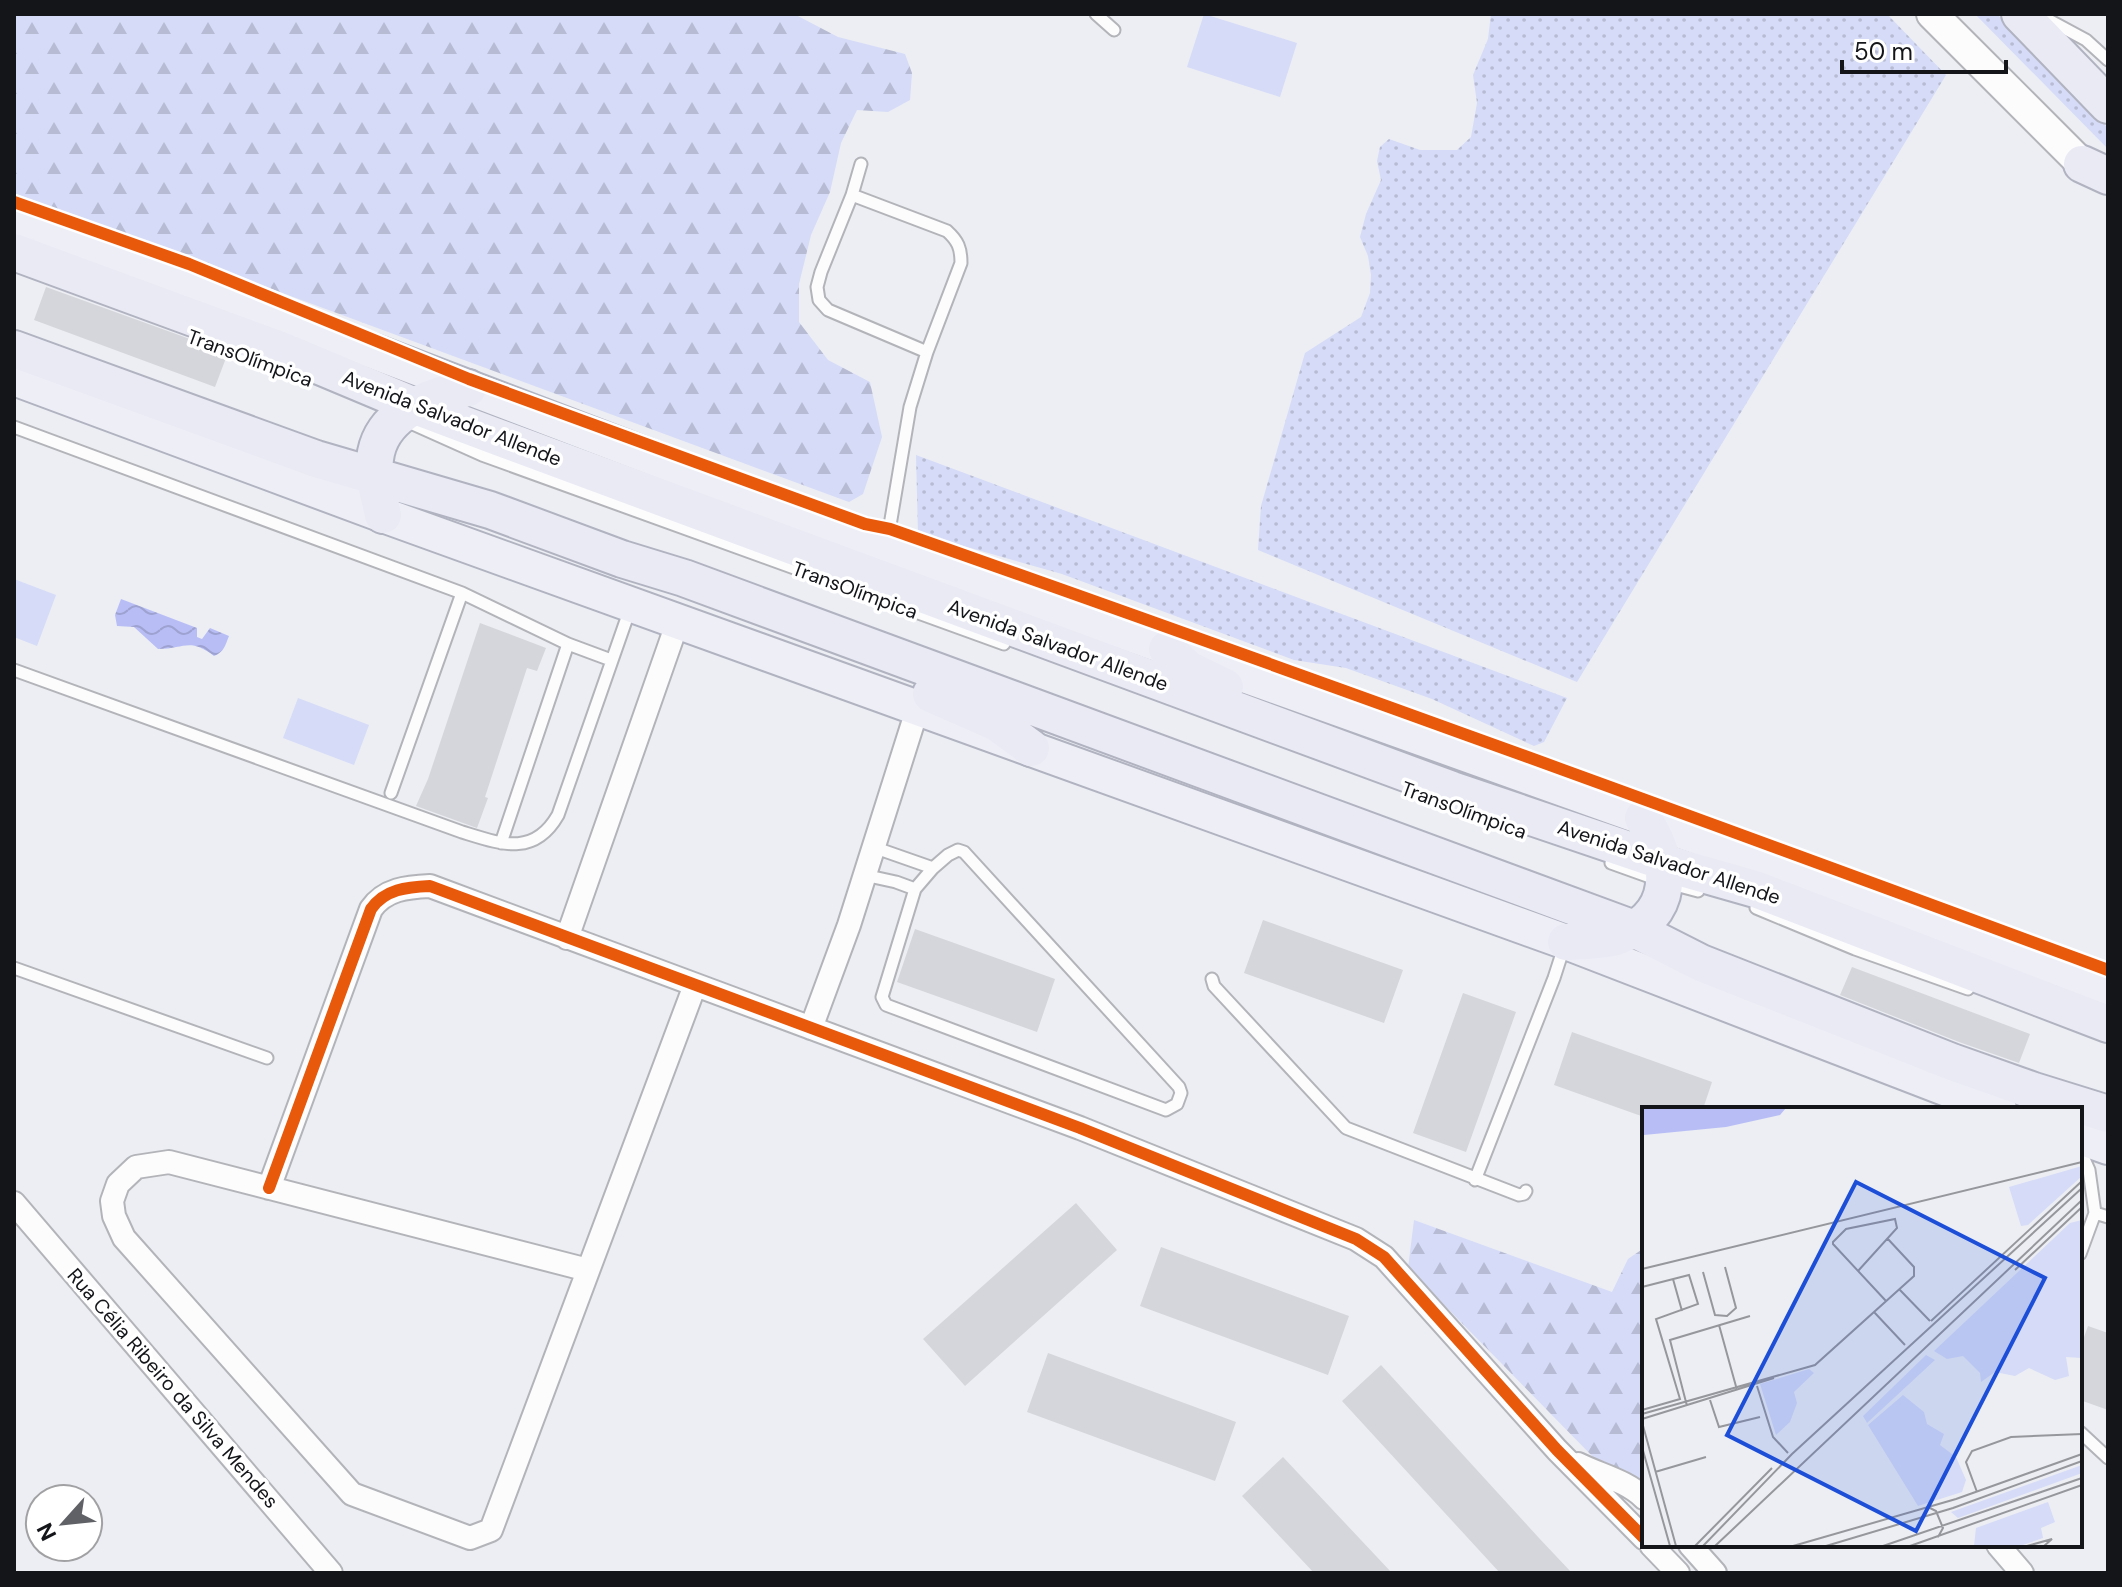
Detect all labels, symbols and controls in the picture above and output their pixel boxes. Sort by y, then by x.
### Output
scale bar [1842,24,2006,74]
text: 50 m [1854,36,1913,67]
street label: TransOlímpica [184,323,316,393]
street label: Avenida Salvador Allende [339,364,565,472]
street label: TransOlímpica [789,555,921,625]
street label: Avenida Salvador Allende [944,593,1172,697]
street label: TransOlímpica [1398,775,1530,845]
street label: Avenida Salvador Allende [1554,814,1784,910]
inset map [1642,1107,2082,1547]
street label: Rua Célia Ribeiro da Silva Mendes [62,1263,284,1513]
north arrow [24,1483,104,1563]
text: N [30,1518,63,1546]

